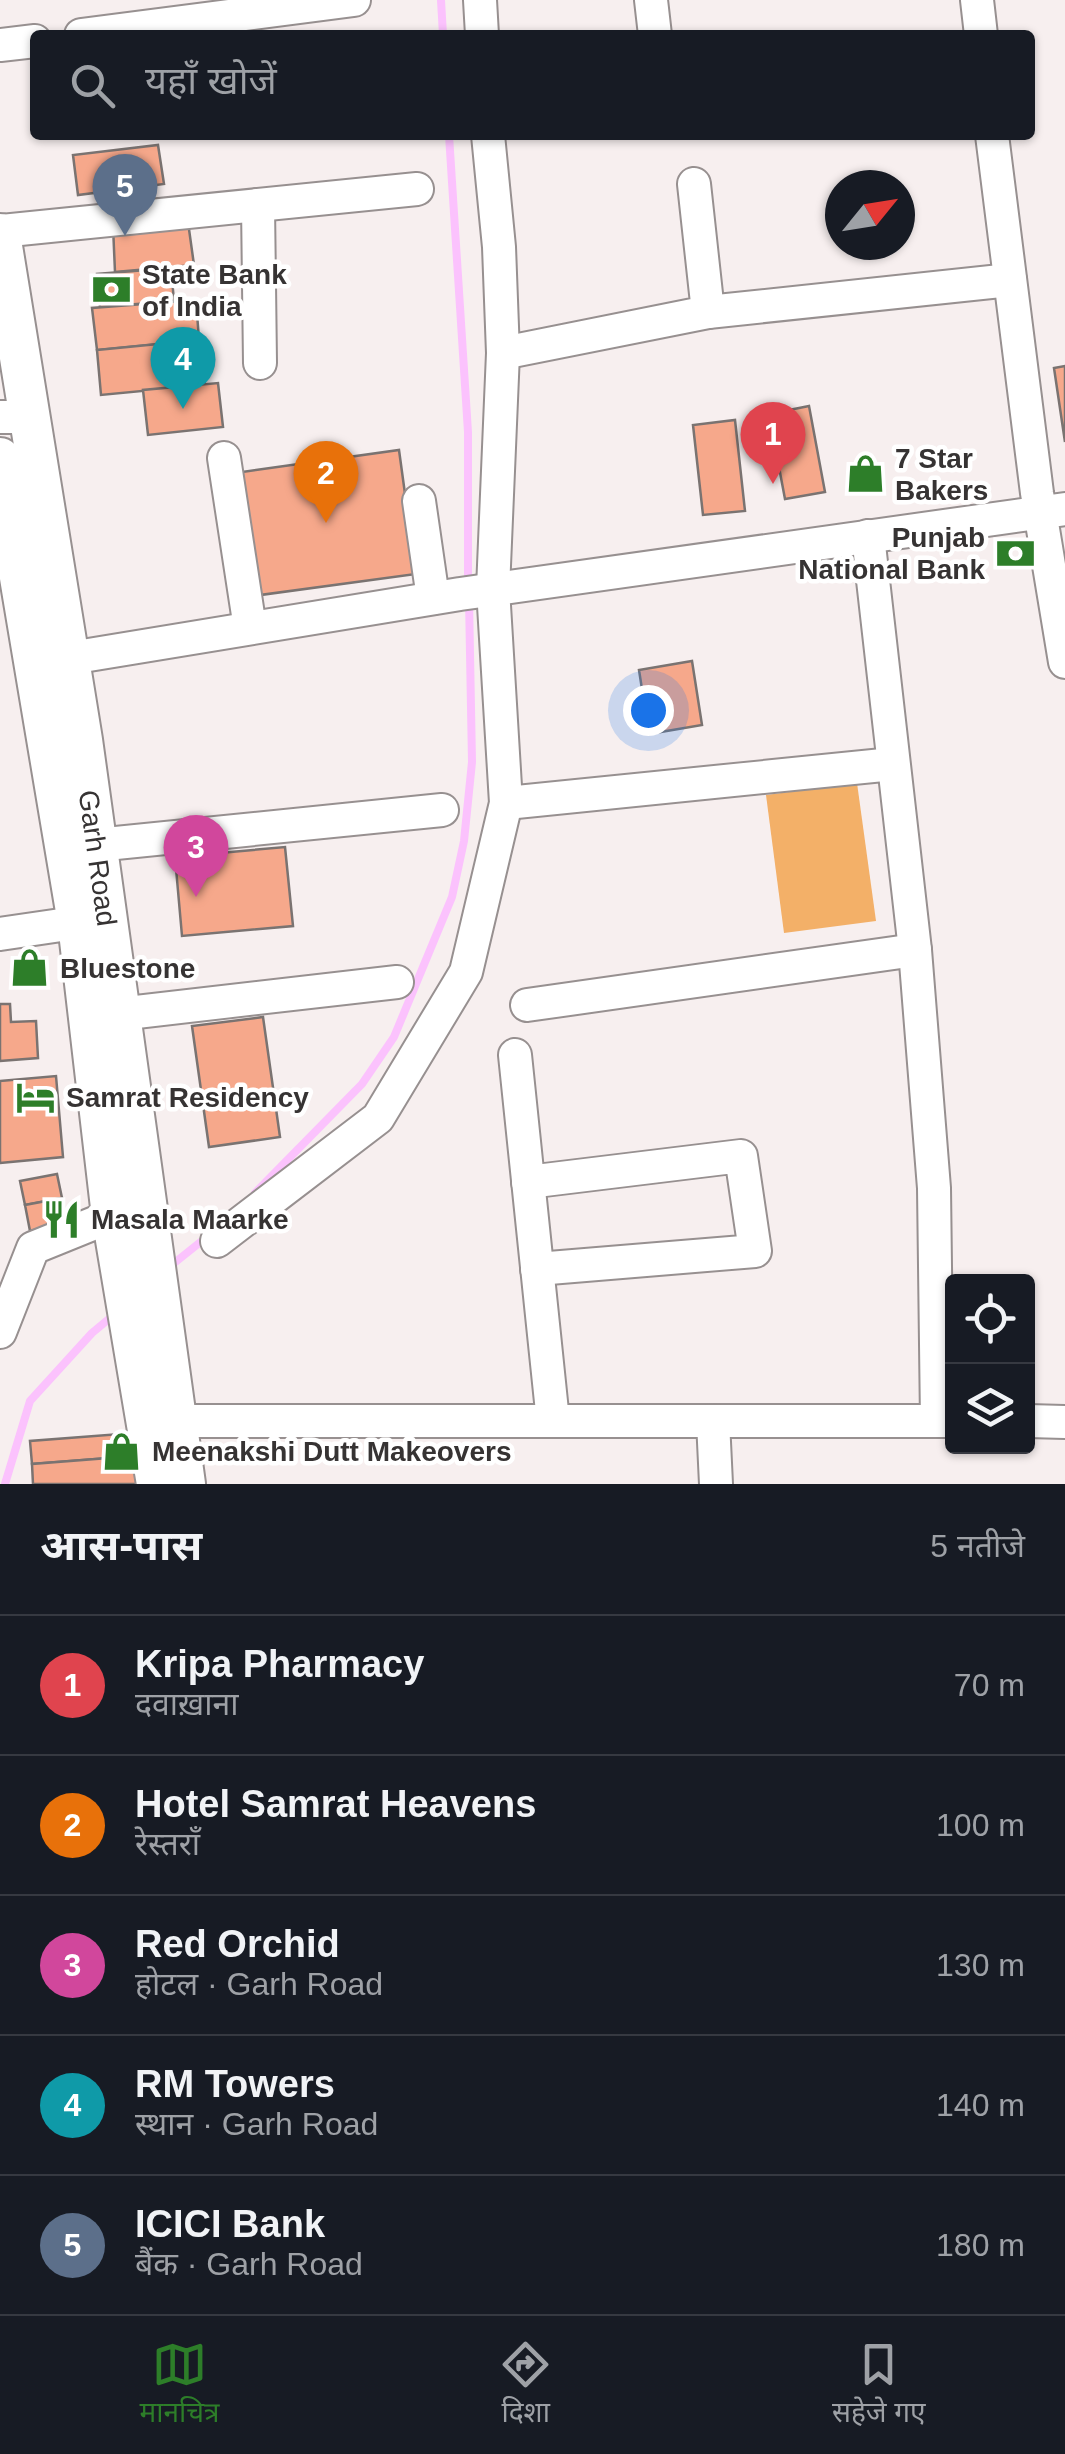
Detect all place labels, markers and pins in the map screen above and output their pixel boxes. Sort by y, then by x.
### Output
pin: 5 [92,154,158,236]
place label: State Bank of India [142,259,287,322]
bank icon: State Bank of India [91,269,133,311]
pin: 4 [150,326,216,409]
pin: 1 [740,402,806,484]
pin: 2 [294,440,358,523]
place label: 7 Star Bakers [895,443,988,506]
shop icon: 7 Star Bakers [844,453,886,495]
place label: Punjab National Bank [798,522,985,585]
bank icon: Punjab National Bank [994,532,1036,574]
pin: 3 [164,814,228,897]
shop icon: Bluestone [9,947,51,989]
place label: Bluestone [60,953,195,984]
hotel icon: Samrat Residency [15,1076,57,1118]
place label: Samrat Residency [66,1082,309,1113]
restaurant icon: Masala Maarke [40,1198,82,1240]
place label: Masala Maarke [91,1204,289,1235]
shop icon: Meenakshi Dutt Makeovers [101,1430,143,1472]
place label: Meenakshi Dutt Makeovers [152,1436,511,1467]

